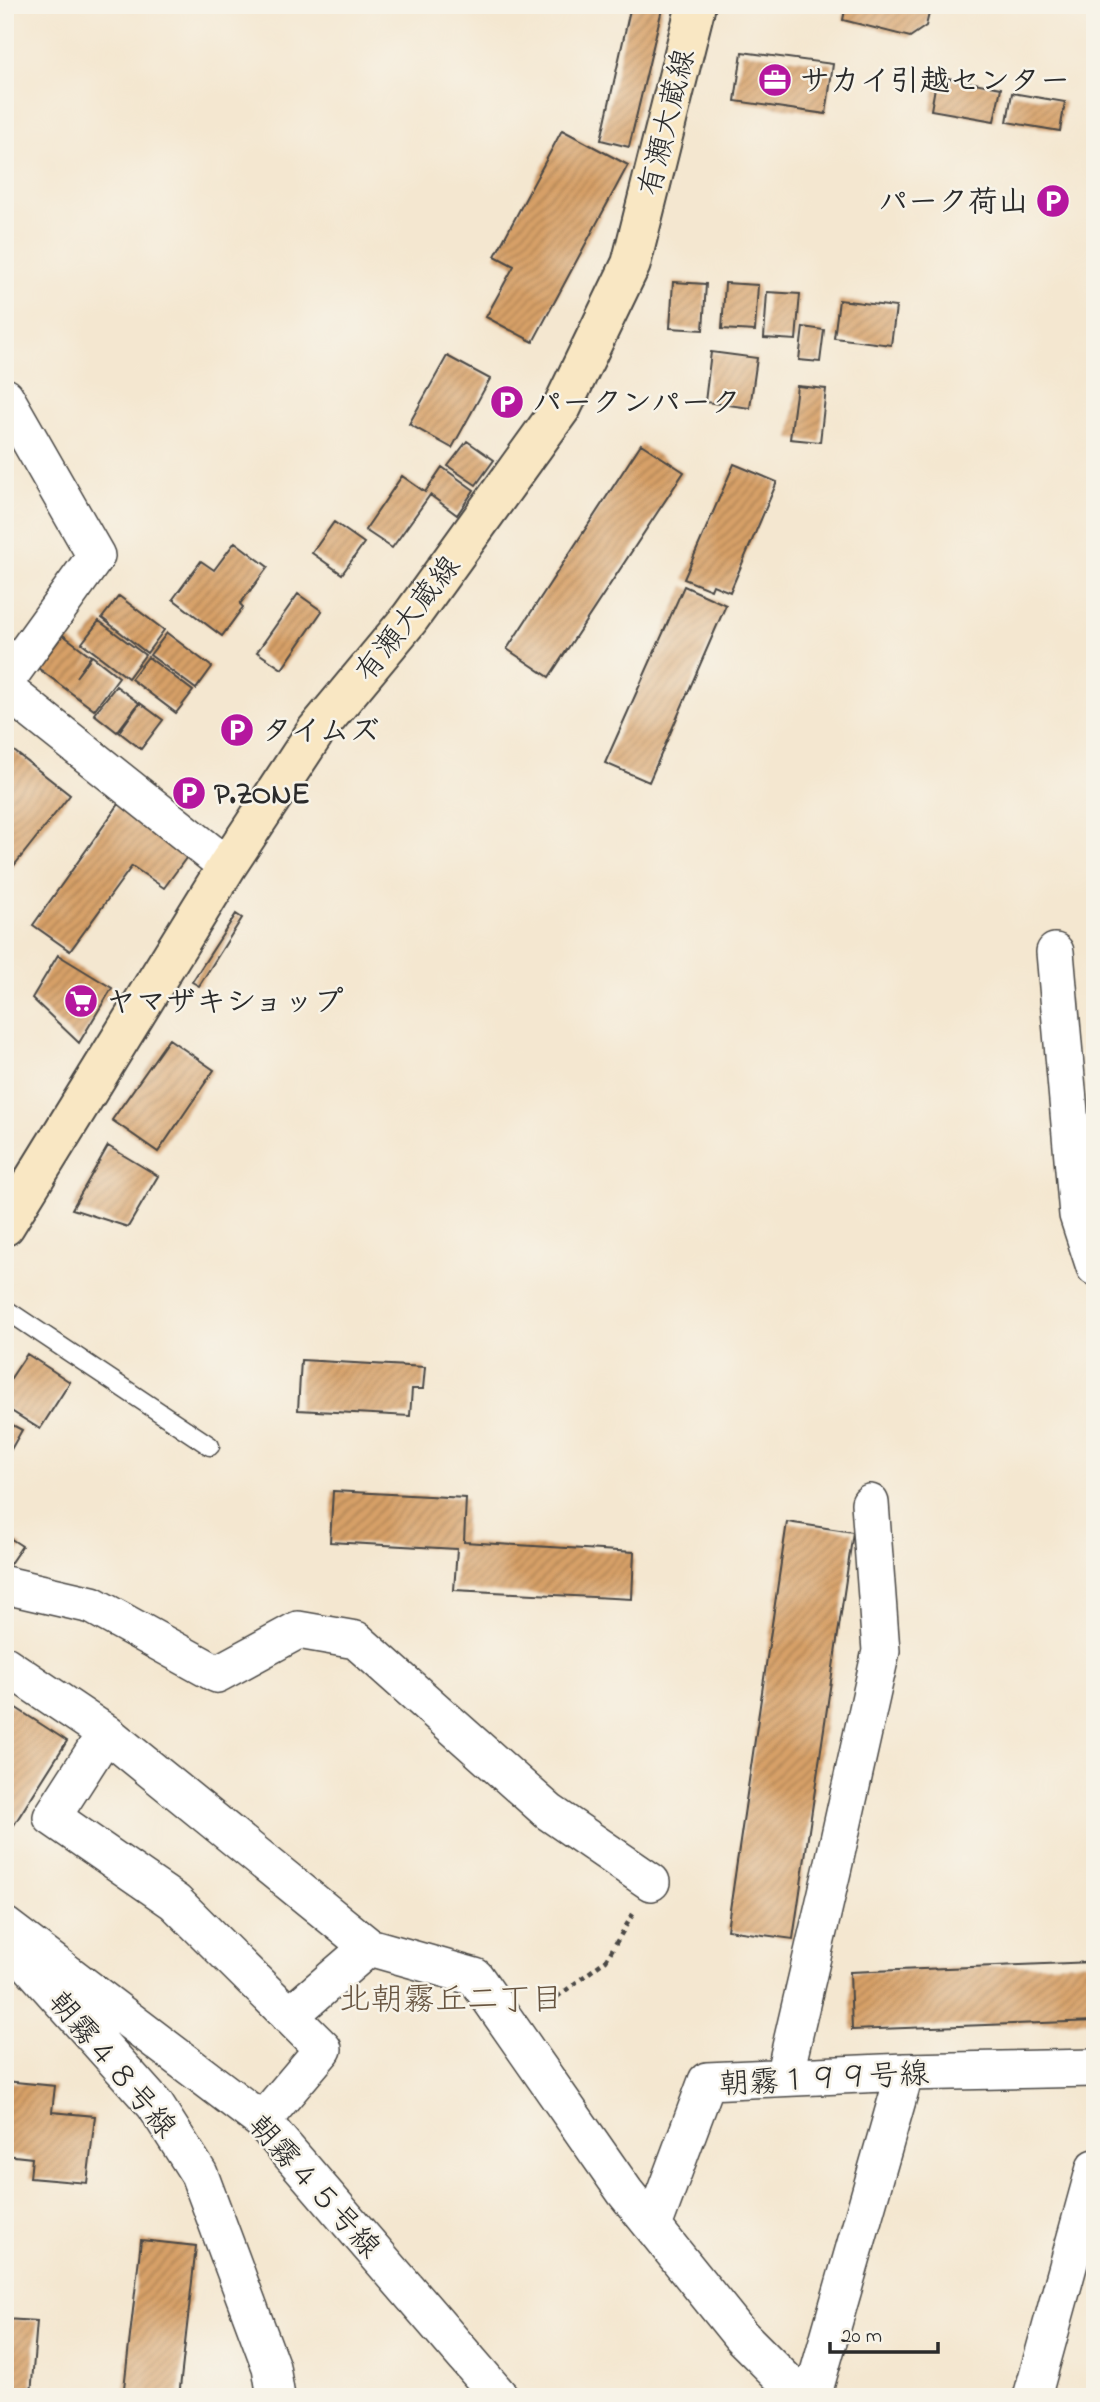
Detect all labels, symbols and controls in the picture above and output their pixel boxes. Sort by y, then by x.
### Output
street label: 有瀬大蔵線 [629,45,708,201]
office icon: サカイ引越センター [756,61,794,99]
place label: サカイ引越センター [800,61,1070,105]
place label: パーク荷山 [878,182,1028,226]
parking icon: パーク荷山 [1034,182,1072,220]
parking icon: パークンパーク [488,383,526,421]
place label: パークンパーク [532,383,741,427]
street label: 有瀬大蔵線 [346,547,473,692]
parking icon: タイムズ [218,711,256,749]
place label: タイムズ [262,711,380,755]
parking icon: P.ZONE [170,774,208,812]
place label: P.ZONE [214,774,310,818]
supermarket icon: ヤマザキショップ [62,982,100,1020]
place label: ヤマザキショップ [106,982,344,1026]
district label: 北朝霧丘二丁目 [339,1978,563,2025]
street label: 朝霧４８号線 [36,1983,185,2149]
street label: 朝霧１９９号線 [718,2054,930,2108]
street label: 朝霧４５号線 [236,2106,389,2270]
scale bar [830,2311,939,2355]
text: 20 m [841,2322,882,2352]

